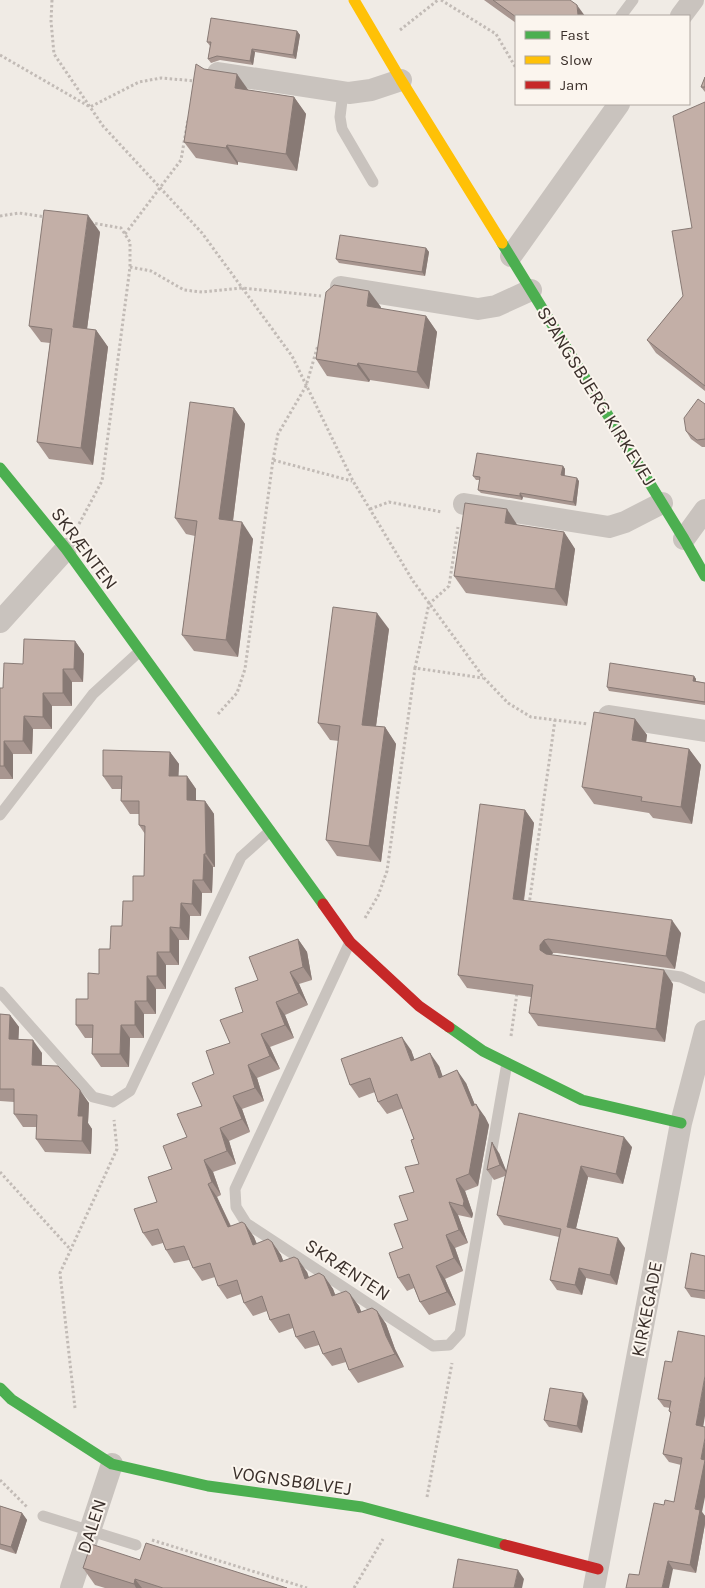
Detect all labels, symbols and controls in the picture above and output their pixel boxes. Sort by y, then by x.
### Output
legend [515,15,690,105]
text: Fast [560,26,590,44]
text: Slow [560,51,592,69]
text: Jam [560,76,588,94]
street label: SPANGSBJERG KIRKEVEJ [532,303,660,490]
street label: SKRÆNTEN [46,503,122,594]
street label: SKRÆNTEN [301,1234,394,1305]
street label: KIRKEGADE [627,1259,667,1359]
street label: VOGNSBØLVEJ [231,1462,353,1500]
street label: DALEN [73,1496,111,1556]

